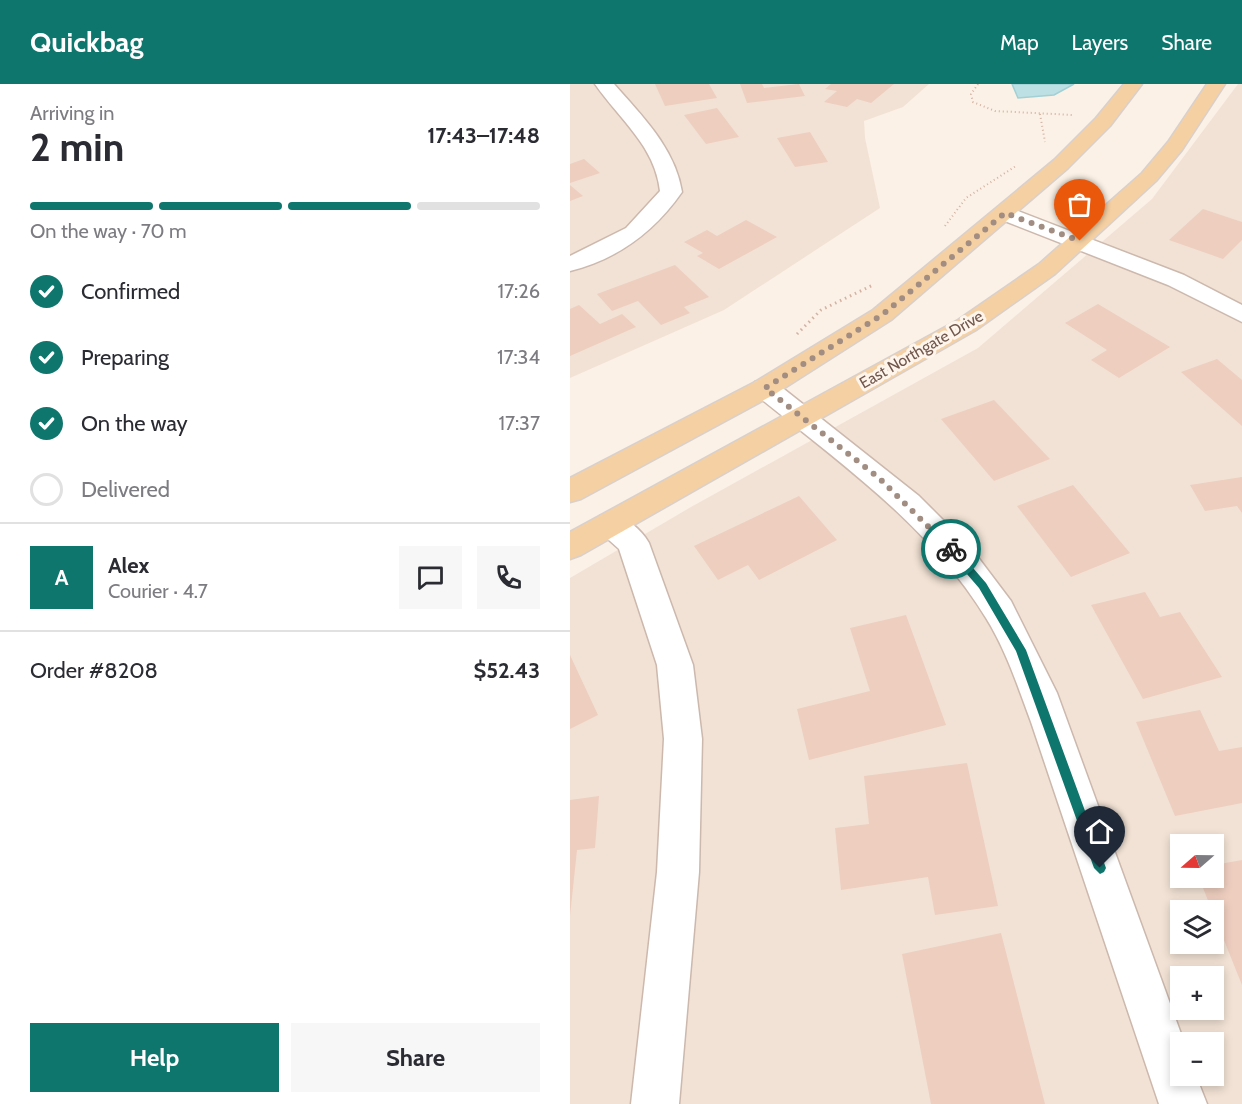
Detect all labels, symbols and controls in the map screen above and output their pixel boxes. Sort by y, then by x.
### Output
text: Quickbag [30,25,144,59]
text: Map [1000,30,1039,55]
text: Layers [1072,30,1128,55]
text: Share [1161,30,1212,55]
text: Arriving in [30,101,114,125]
text: 17:43–17:48 [427,122,540,149]
text: 2 min [30,123,124,171]
pin [1054,179,1105,241]
icon: bag [1063,188,1096,221]
text: On the way · 70 m [30,219,187,243]
icon: check [30,275,63,308]
text: Confirmed [81,278,180,305]
text: 17:26 [497,279,540,303]
street label: East Northgate Drive [856,306,986,393]
icon: check [30,341,63,374]
text: Preparing [81,344,169,371]
text: 17:34 [497,345,540,369]
icon: check [30,407,63,440]
text: On the way [81,410,188,437]
text: 17:37 [498,411,540,435]
text: Delivered [81,476,170,503]
courier [921,519,981,579]
icon: bike [935,533,968,566]
button: chat [399,546,462,609]
button: phone [477,546,540,609]
text: Alex [108,552,149,579]
text: A [55,564,68,591]
text: Courier · 4.7 [108,579,208,603]
text: Order #8208 [30,657,158,684]
text: $52.43 [473,657,540,684]
pin [1074,806,1125,868]
icon: home [1083,815,1116,848]
north arrow [1170,834,1224,888]
map controls [1170,834,1224,1086]
button: layers [1170,900,1224,954]
button: + [1170,966,1224,1020]
button: Help [30,1023,279,1092]
button: Share [291,1023,540,1092]
button: − [1170,1032,1224,1086]

